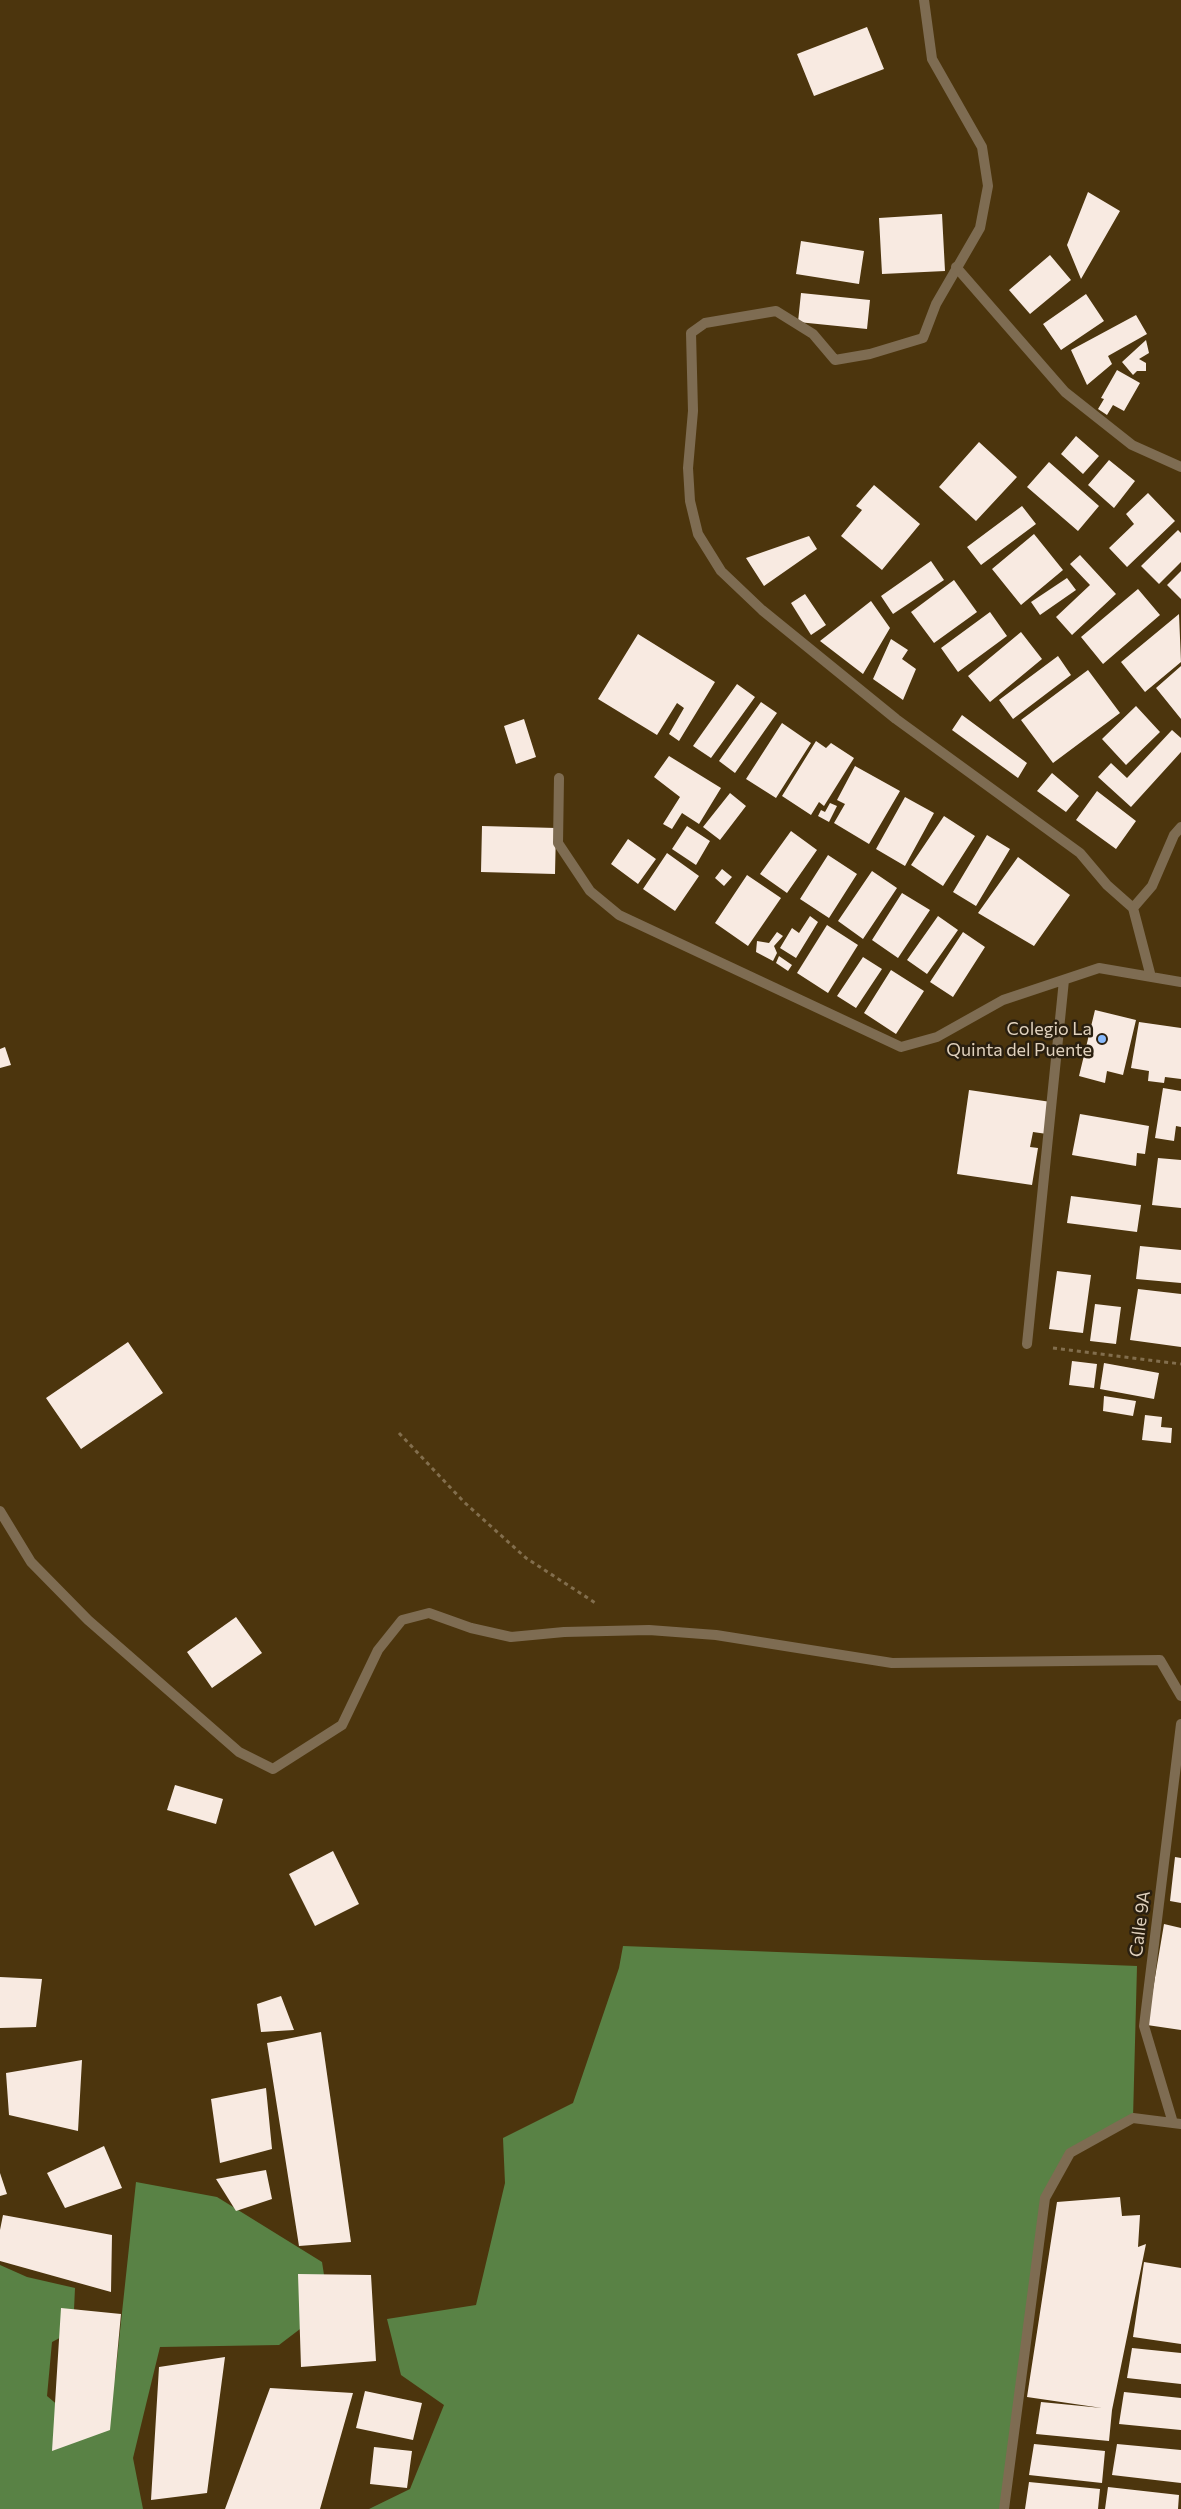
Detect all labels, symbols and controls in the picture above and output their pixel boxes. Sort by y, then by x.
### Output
place label: Colegio La Quinta del Puente [946,1018,1092,1060]
marker: Colegio La Quinta del Puente [1096,1033,1108,1045]
street label: Calle 9A [1125,1890,1155,1958]

